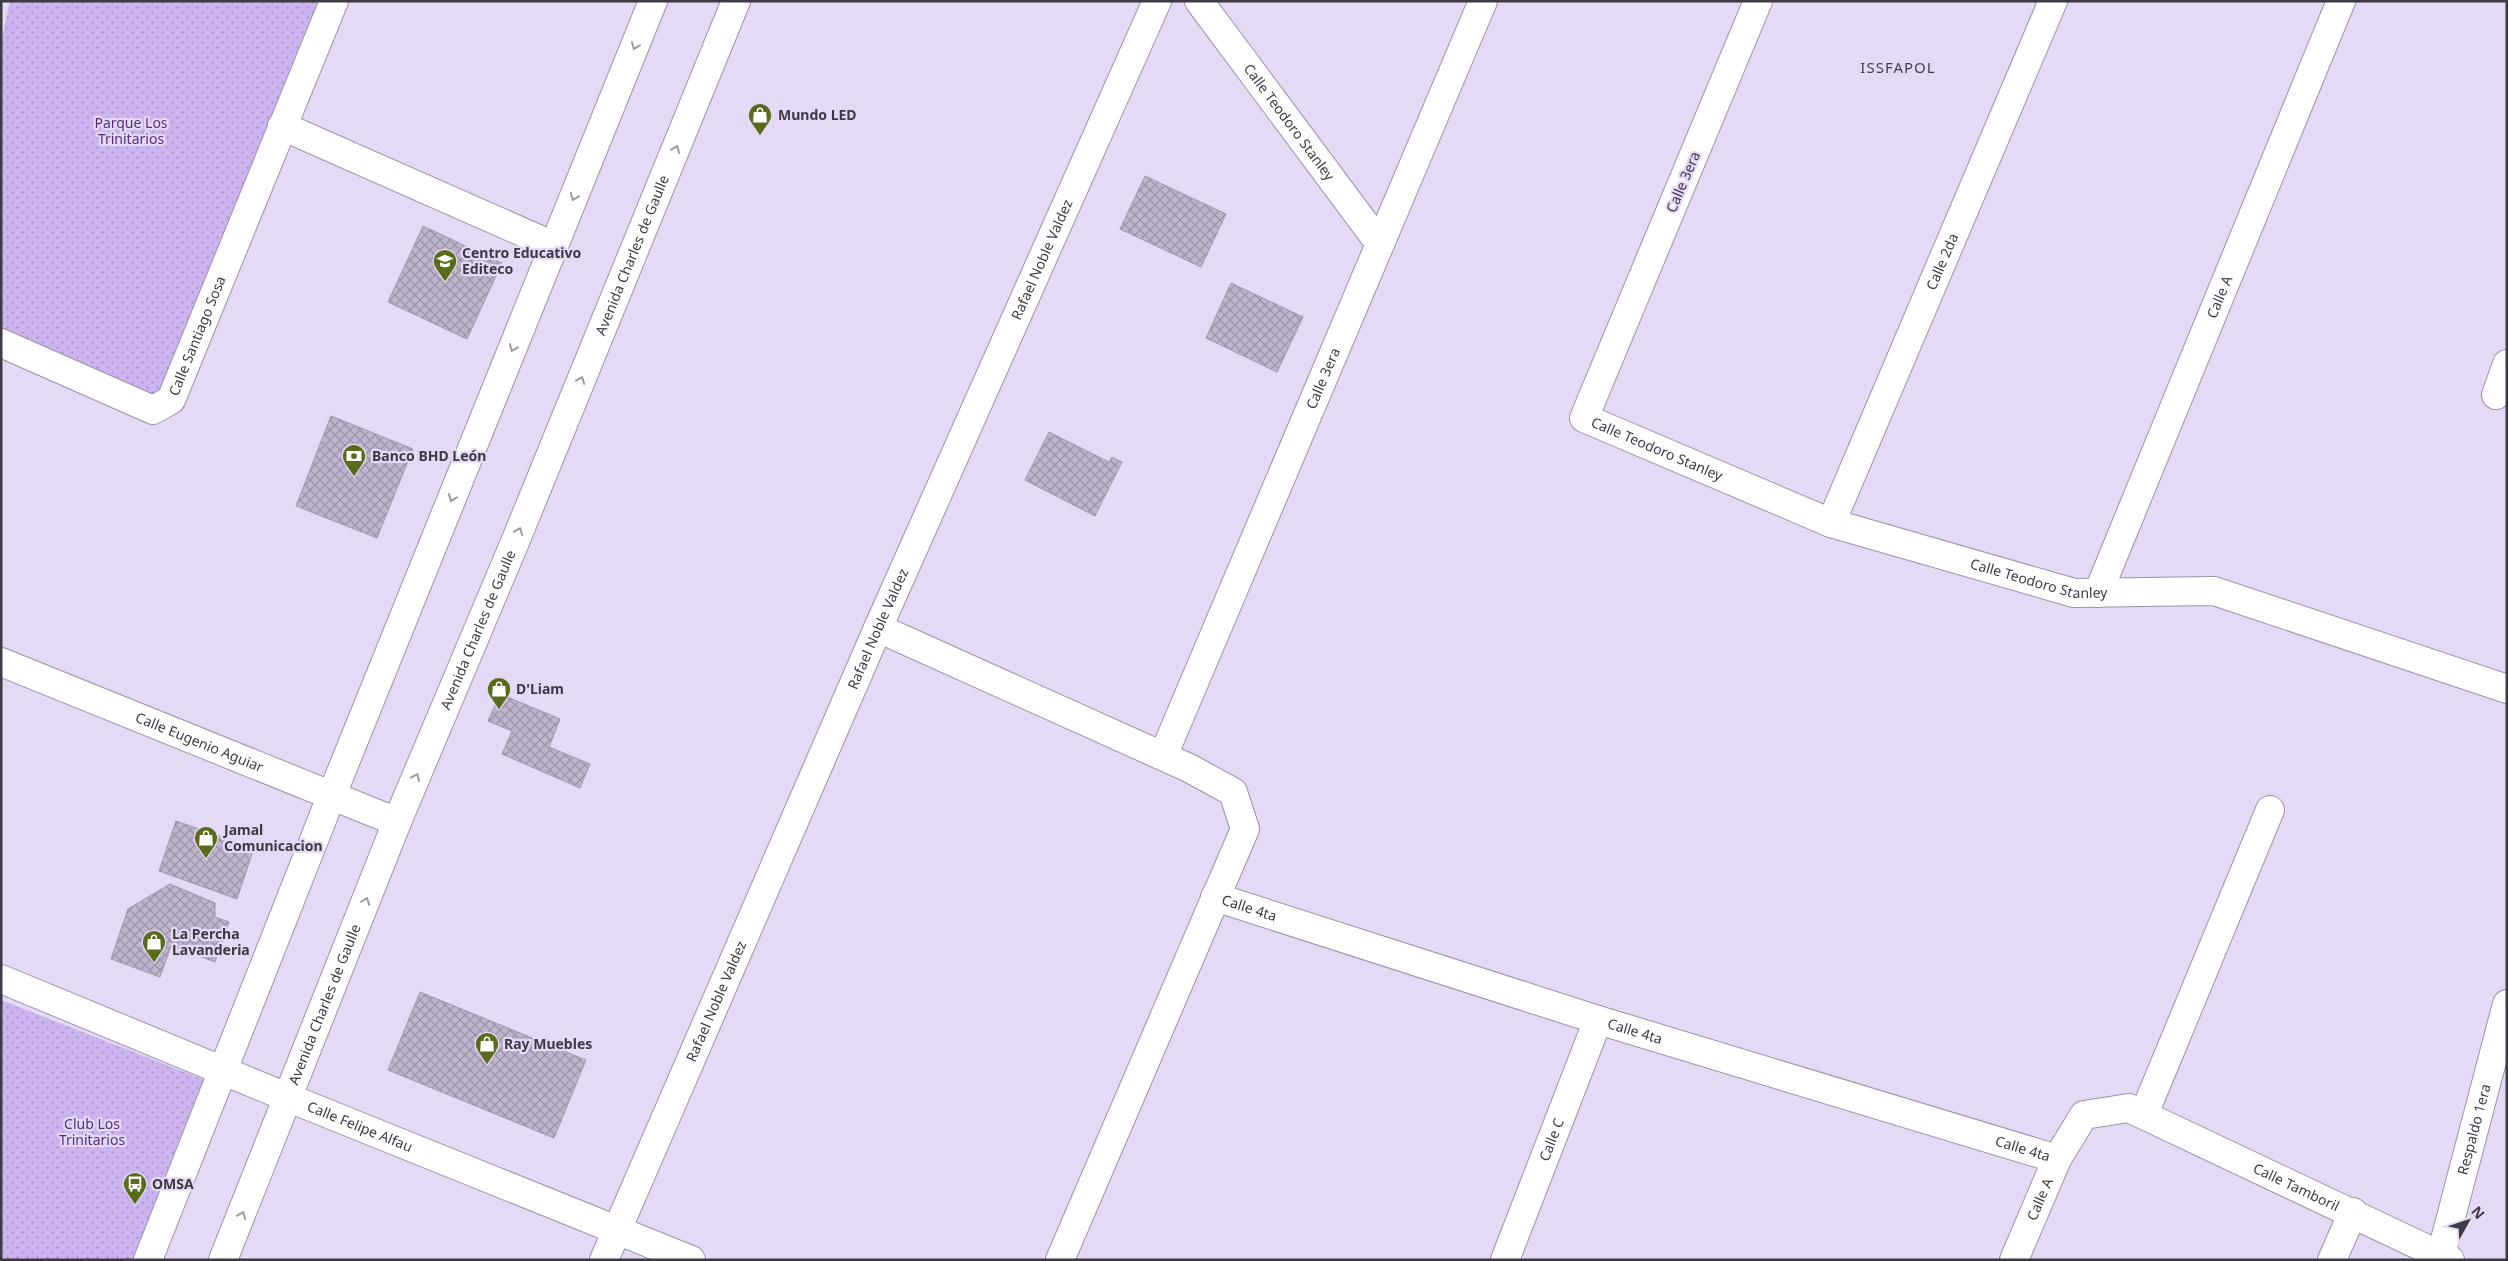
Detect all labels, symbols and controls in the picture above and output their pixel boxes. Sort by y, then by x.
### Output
one-way arrow [630,42,640,50]
district label: ISSFAPOL [1860,57,1936,77]
street label: Calle Teodoro Stanley [1240,60,1340,185]
shop icon: Mundo LED [747,102,773,136]
place label: Mundo LED [778,105,857,124]
park label: Parque Los Trinitarios [94,113,168,148]
one-way arrow [669,145,680,154]
street label: Calle 3era [1661,148,1704,215]
street label: Avenida Charles de Gaulle [590,172,673,338]
one-way arrow [570,192,580,201]
street label: Rafael Noble Valdez [1006,196,1077,323]
street label: Calle 2da [1921,230,1962,293]
place label: Centro Educativo Editeco [462,243,582,278]
school or university icon: Centro Educativo Editeco [432,248,458,282]
street label: Calle Santiago Sosa [164,273,230,398]
street label: Calle A [2202,273,2236,321]
one-way arrow [509,343,519,352]
street label: Calle 3era [1301,345,1344,412]
one-way arrow [575,377,585,385]
street label: Calle Teodoro Stanley [1588,412,1726,485]
bank icon: Banco BHD León [341,443,367,477]
place label: Banco BHD León [372,446,486,465]
one-way arrow [448,494,458,502]
one-way arrow [513,527,523,536]
street label: Avenida Charles de Gaulle [436,547,520,712]
street label: Calle Teodoro Stanley [1968,554,2108,602]
street label: Rafael Noble Valdez [843,565,912,692]
shop icon: D'Liam [486,676,512,710]
place label: D'Liam [516,679,564,698]
street label: Calle Eugenio Aguiar [133,707,267,776]
one-way arrow [409,773,420,782]
place label: Jamal Comunicacion [222,820,323,855]
shop icon: Jamal Comunicacion [193,825,219,859]
street label: Calle 4ta [1220,890,1279,925]
one-way arrow [360,897,370,906]
street label: Avenida Charles de Gaulle [284,921,365,1087]
place label: La Percha Lavanderia [172,924,250,959]
shop icon: La Percha Lavanderia [141,929,167,963]
street label: Rafael Noble Valdez [681,937,750,1064]
street label: Calle 4ta [1605,1013,1665,1048]
shop icon: Ray Muebles [474,1031,500,1065]
place label: Ray Muebles [504,1034,592,1053]
street label: Respaldo 1era [2452,1082,2495,1177]
street label: Calle Felipe Alfau [305,1096,416,1156]
park label: Club Los Trinitarios [59,1114,125,1149]
street label: Calle C [1534,1115,1568,1164]
street label: Calle 4ta [1993,1131,2053,1165]
street label: Calle Tamboril [2250,1158,2343,1215]
bus stop icon: OMSA [122,1171,148,1205]
place label: OMSA [152,1174,194,1193]
street label: Calle A [2022,1175,2057,1223]
north arrow [2443,1196,2493,1246]
text: N [2467,1202,2489,1223]
one-way arrow [235,1211,246,1220]

